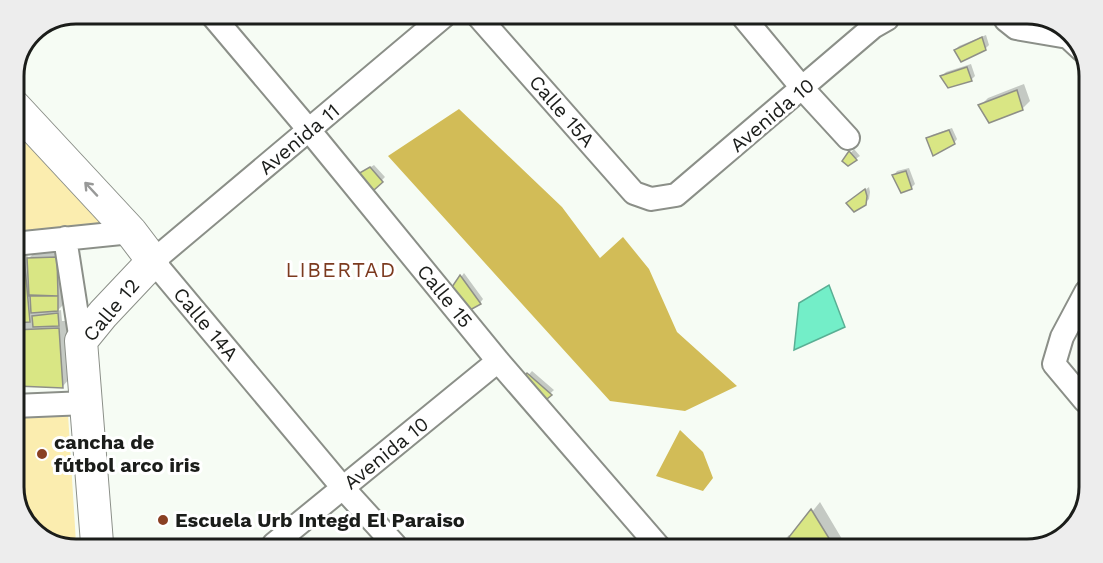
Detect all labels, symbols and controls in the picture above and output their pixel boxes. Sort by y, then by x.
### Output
street label: Calle 15A [524,70,600,152]
street label: Avenida 10 [725,73,819,157]
street label: Avenida 11 [254,98,344,180]
one-way arrow [84,181,98,196]
district label: LIBERTAD [285,257,397,282]
street label: Calle 15 [412,259,478,333]
street label: Calle 12 [78,274,144,346]
street label: Calle 14A [168,282,244,366]
street label: Avenida 10 [339,412,433,494]
place label: cancha de fútbol arco iris [54,430,200,477]
marker: cancha de fútbol arco iris [35,447,49,461]
place label: Escuela Urb Integd El Paraiso [175,508,465,532]
marker: Escuela Urb Integd El Paraiso [156,513,170,527]

